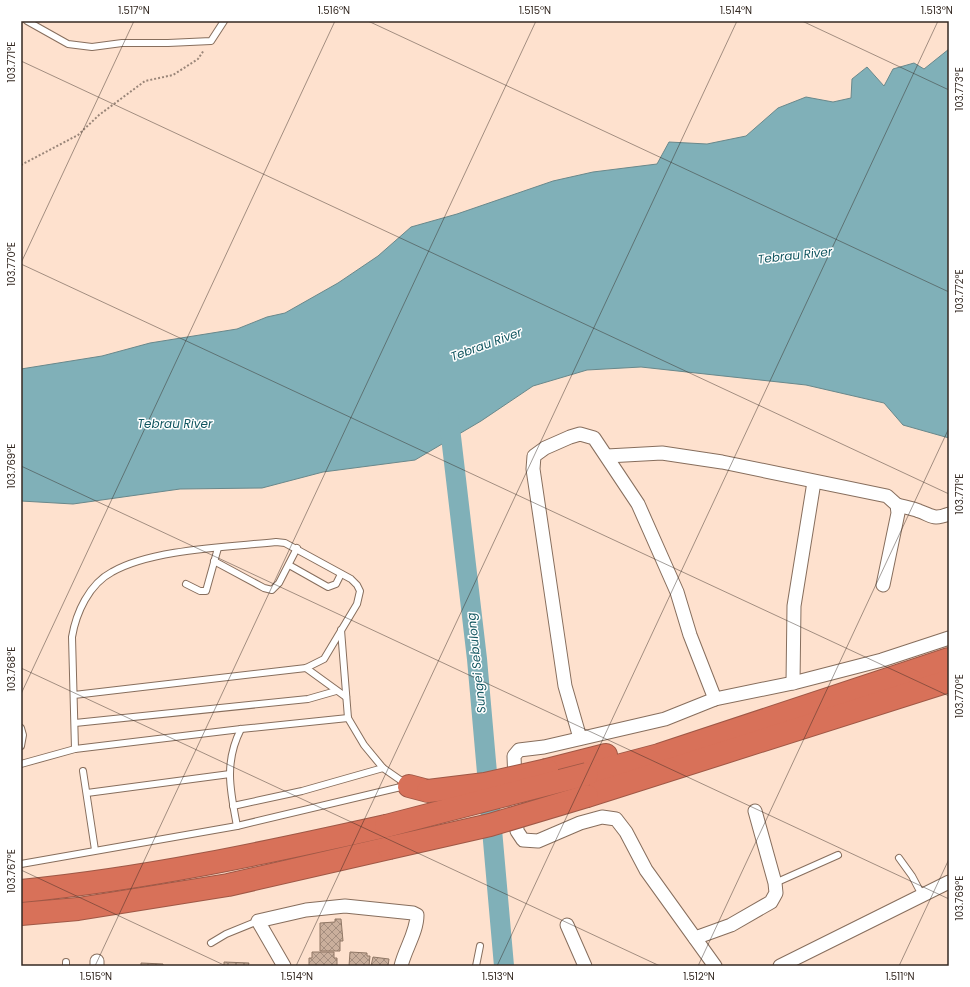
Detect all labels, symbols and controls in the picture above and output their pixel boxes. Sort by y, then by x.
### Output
text: 1.517°N [118,3,150,18]
text: 1.516°N [318,3,350,18]
text: 1.515°N [519,3,551,18]
text: 1.514°N [720,3,752,18]
text: 1.513°N [921,3,953,18]
text: 103.771°E [4,42,19,82]
text: 103.773°E [952,67,967,111]
text: 103.770°E [4,242,19,286]
water label: Tebrau River [757,243,834,267]
text: 103.772°E [952,269,967,313]
water label: Tebrau River [448,323,525,365]
water label: Tebrau River [138,415,213,432]
text: 103.769°E [4,444,19,488]
text: 103.771°E [952,474,967,514]
water label: Sungei Sebulong [462,612,490,714]
text: 103.768°E [4,647,19,691]
text: 103.770°E [952,674,967,718]
text: 103.767°E [4,849,19,893]
text: 103.769°E [952,876,967,920]
text: 1.515°N [80,969,112,984]
text: 1.514°N [281,969,313,984]
text: 1.513°N [482,969,514,984]
text: 1.512°N [683,969,715,984]
text: 1.511°N [885,969,915,984]

